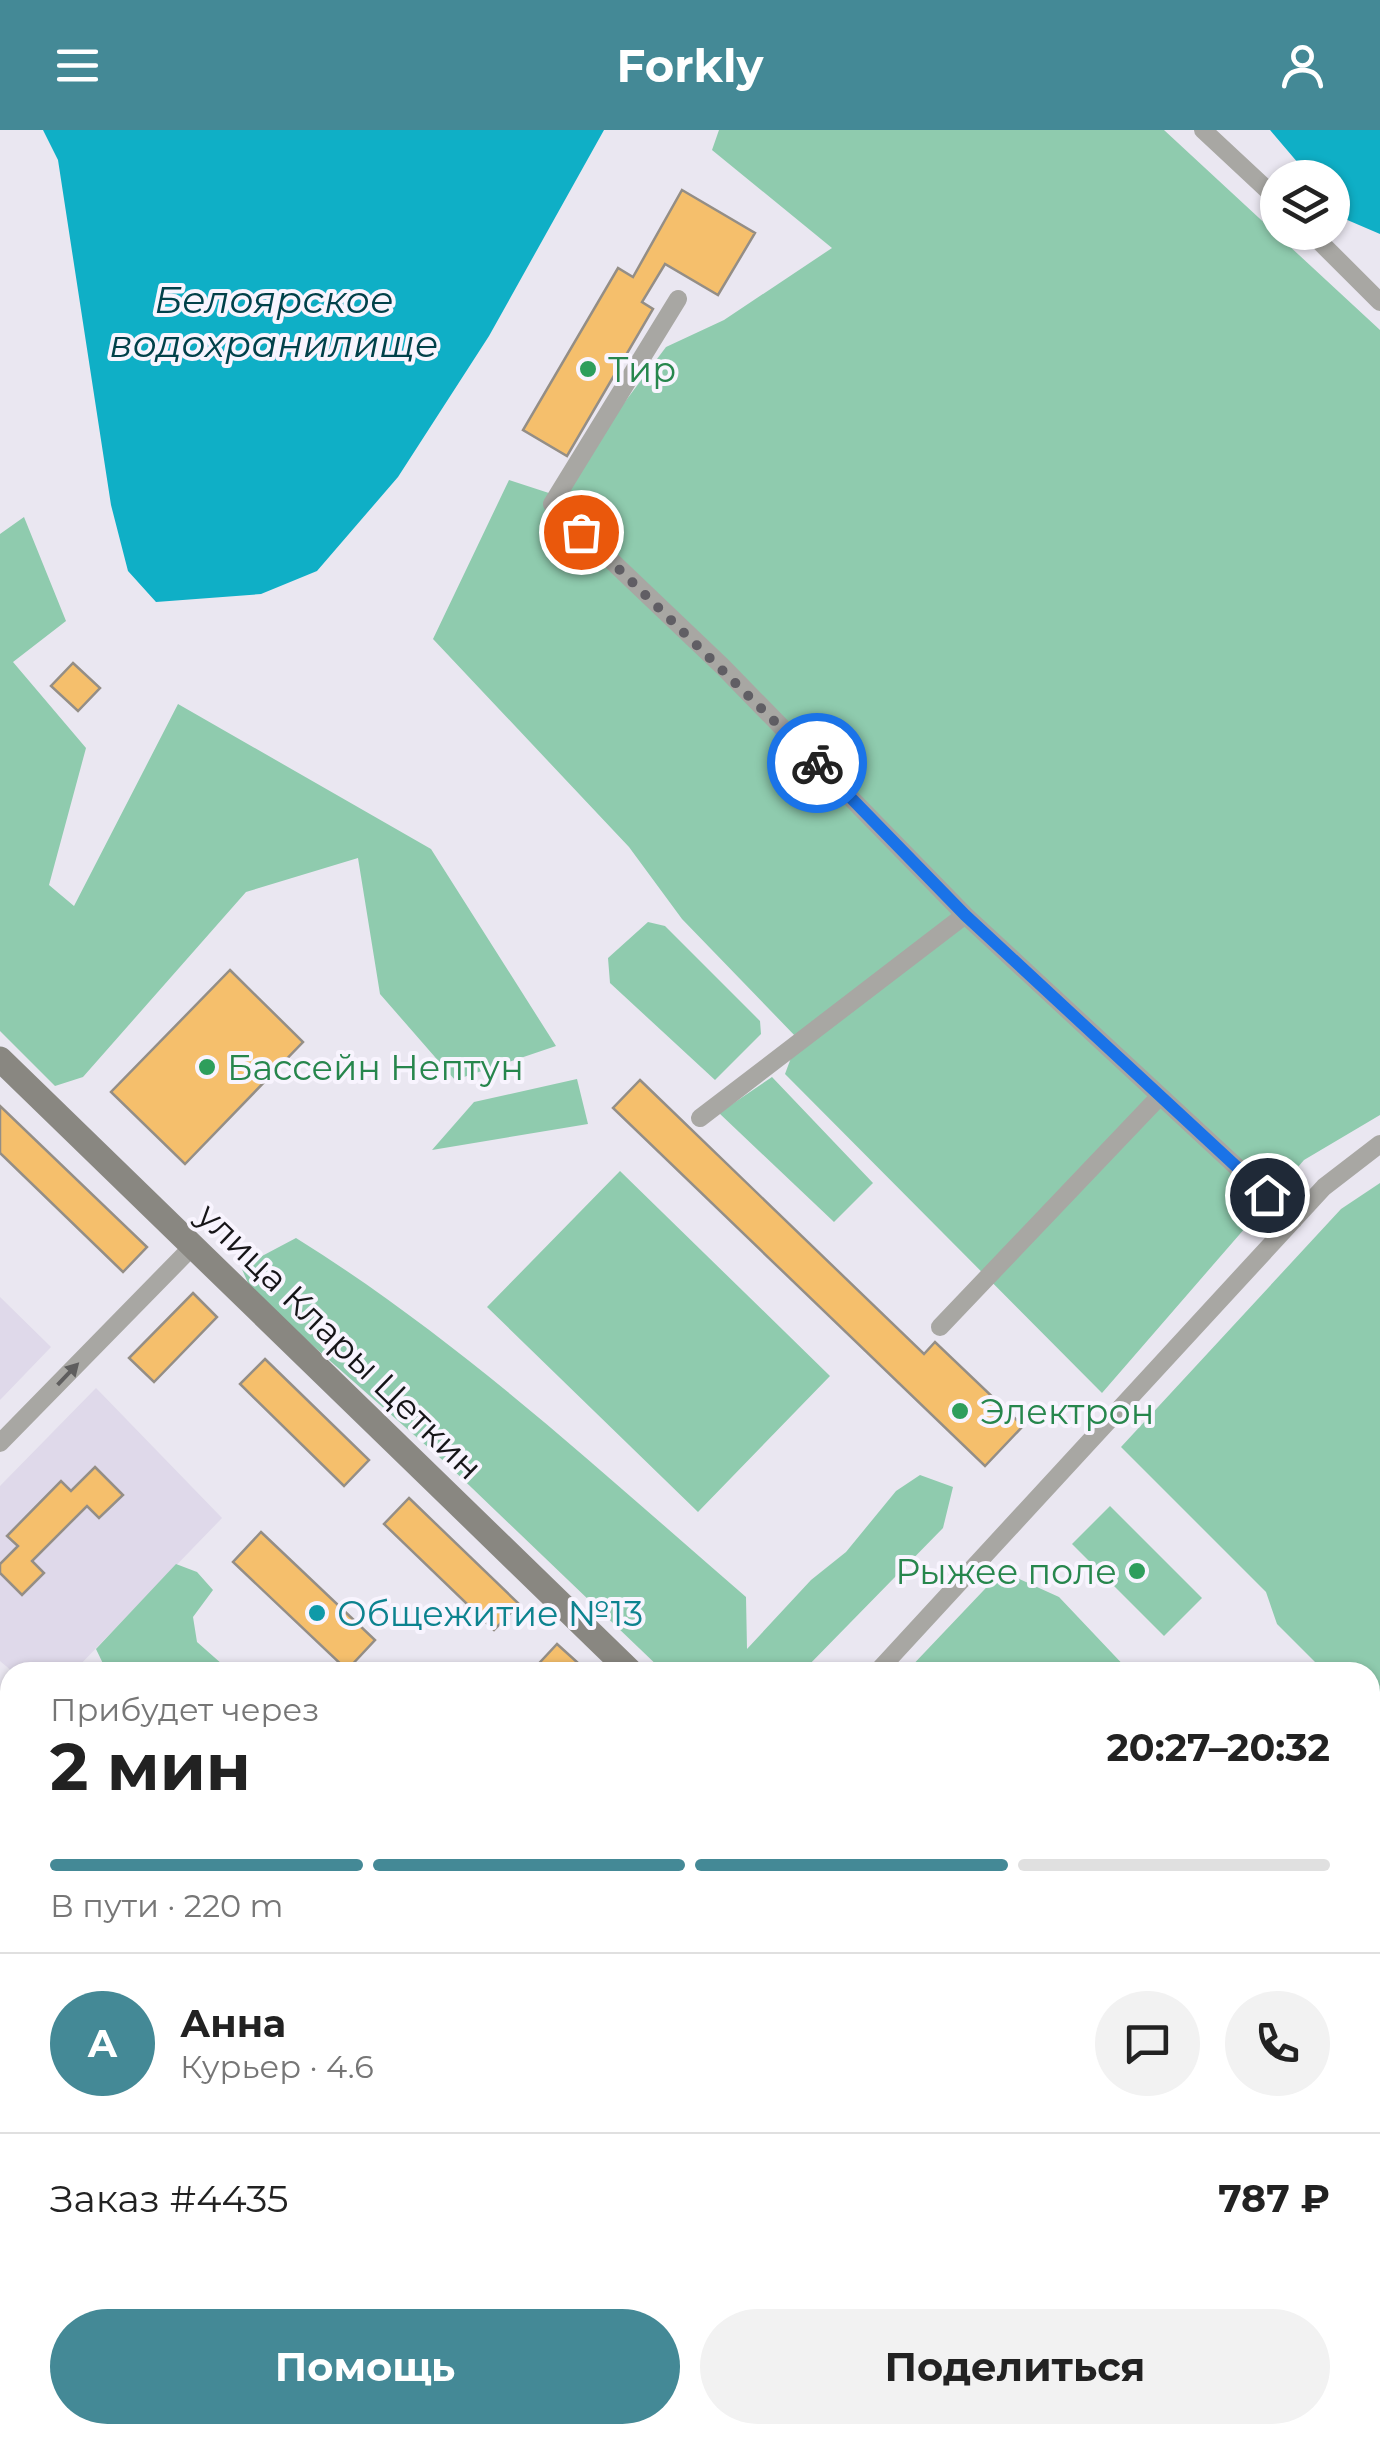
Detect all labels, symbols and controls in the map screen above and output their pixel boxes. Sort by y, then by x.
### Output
icon: menu [50,38,105,93]
text: Forkly [617,38,763,93]
icon: person [1275,38,1330,93]
map controls [1260,160,1350,250]
button: layers [1260,160,1350,250]
water label: Белоярское водохранилище [109,276,439,367]
place label: Тир [608,348,676,391]
marker: Тир [577,358,599,380]
pin [539,490,624,575]
icon: bag [554,505,609,560]
courier [767,713,867,813]
icon: bike [790,736,845,791]
place label: Бассейн Нептун [227,1046,524,1089]
marker: Бассейн Нептун [196,1056,218,1078]
pin [1225,1153,1310,1238]
icon: home [1240,1168,1295,1223]
street label: улица Клары Цеткин [188,1193,491,1488]
one-way arrow [56,1362,80,1386]
place label: Электрон [980,1390,1154,1433]
marker: Электрон [949,1400,971,1422]
place label: Рыжее поле [895,1550,1117,1593]
marker: Рыжее поле [1126,1560,1148,1582]
place label: Общежитие №13 [337,1592,643,1635]
marker: Общежитие №13 [306,1602,328,1624]
text: Прибудет через [50,1690,319,1729]
text: 20:27–20:32 [1106,1724,1330,1771]
text: 2 мин [50,1727,251,1806]
text: В пути · 220 m [50,1886,284,1925]
button: chat [1095,1991,1200,2096]
button: phone [1225,1991,1330,2096]
text: Анна [180,2000,286,2047]
text: А [87,2020,118,2067]
text: Курьер · 4.6 [180,2047,374,2086]
text: Заказ #4435 [50,2175,289,2222]
text: 787 ₽ [1218,2175,1330,2222]
button: Помощь [50,2309,680,2424]
button: Поделиться [700,2309,1330,2424]

